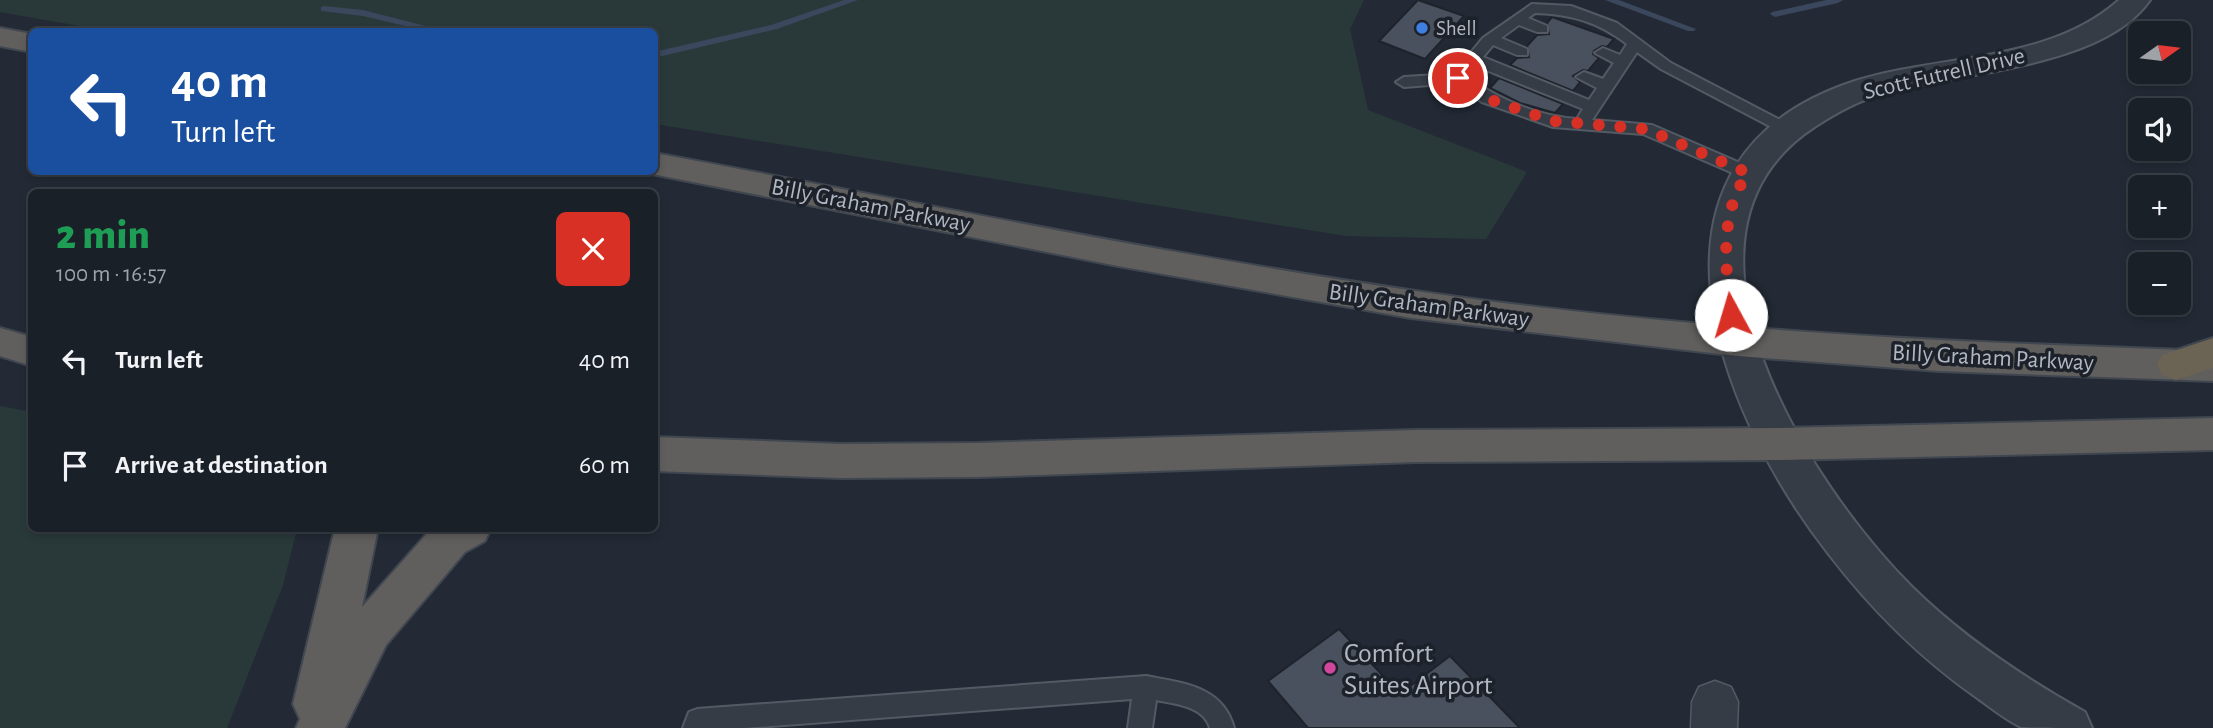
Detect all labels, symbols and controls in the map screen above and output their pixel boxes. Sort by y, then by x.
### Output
place label: Shell [1436,18,1477,39]
marker: Shell [1414,20,1430,36]
north arrow [2128,21,2191,84]
map controls [2128,21,2191,315]
street label: Scott Futrell Drive [1861,44,2027,104]
pin [1428,48,1488,108]
icon: left [56,56,147,147]
text: 40 m [171,58,268,107]
icon: arrive [1439,59,1477,97]
button: sound [2128,98,2191,161]
text: Turn left [171,116,275,148]
street label: Billy Graham Parkway [769,175,972,237]
button: + [2128,175,2191,238]
button: close [556,212,630,286]
text: 2 min [56,214,150,256]
button: − [2128,252,2191,315]
text: 100 m · 16:57 [56,263,166,286]
position arrow [1694,278,1768,352]
street label: Billy Graham Parkway [1327,280,1531,332]
street label: Billy Graham Parkway [1891,341,2094,375]
icon: left [56,342,94,380]
text: Turn left [115,347,203,373]
text: 40 m [579,347,630,373]
icon: arrive [56,447,94,485]
text: Arrive at destination [115,452,328,478]
text: 60 m [579,452,630,478]
place label: Comfort Suites Airport [1344,640,1492,700]
marker: Comfort Suites Airport [1322,660,1338,676]

